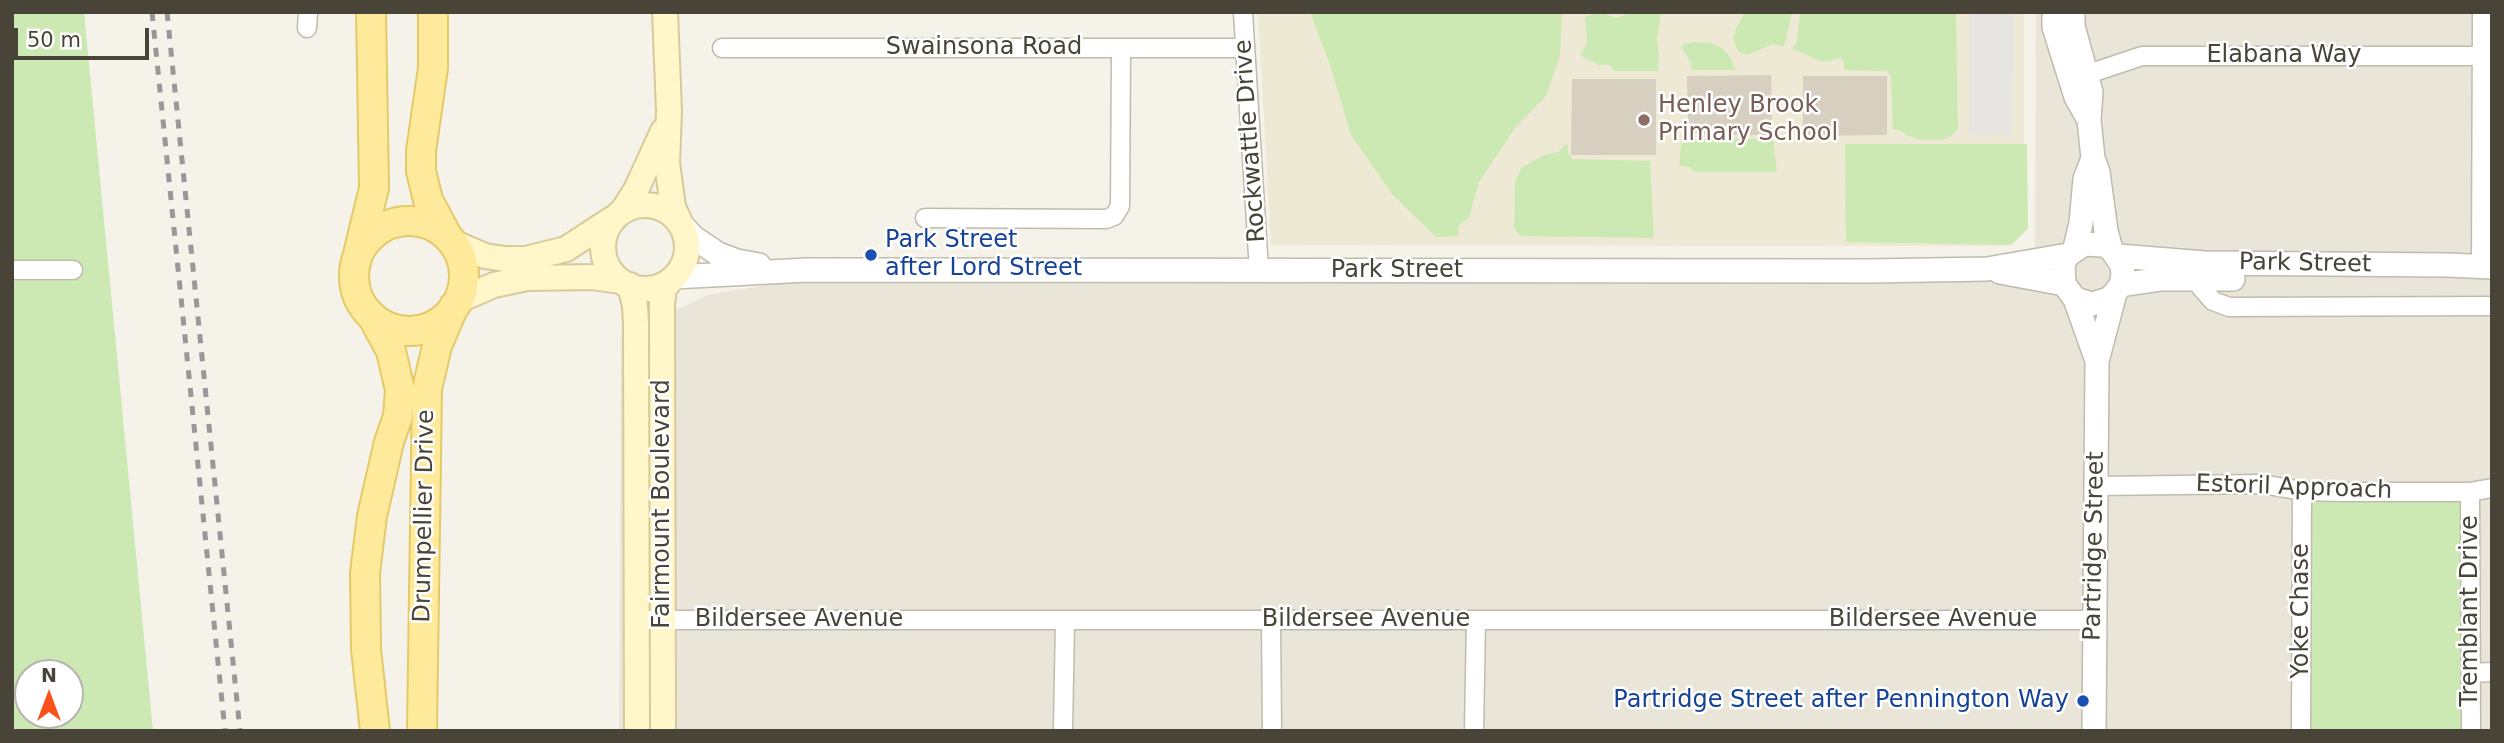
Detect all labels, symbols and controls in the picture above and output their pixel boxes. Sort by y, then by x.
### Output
scale bar [18,14,152,58]
text: 50 m [27,28,81,52]
street label: Swainsona Road [886,34,1082,62]
street label: Rockwattle Drive [1230,38,1272,244]
street label: Elabana Way [2206,42,2362,70]
place label: Henley Brook Primary School [1658,92,1838,148]
marker: Henley Brook Primary School [1636,112,1652,128]
place label: Park Street after Lord Street [885,227,1082,283]
marker: Park Street after Lord Street [863,247,879,263]
street label: Park Street [2239,248,2371,280]
street label: Park Street [1331,257,1463,285]
street label: Fairmount Boulevard [649,379,677,629]
street label: Drumpellier Drive [409,409,441,623]
street label: Partridge Street [2079,451,2111,641]
street label: Estoril Approach [2195,470,2393,506]
street label: Tremblant Drive [2457,515,2485,707]
street label: Yoke Chase [2288,543,2316,679]
street label: Bildersee Avenue [695,606,903,634]
street label: Bildersee Avenue [1262,606,1470,634]
street label: Bildersee Avenue [1829,606,2037,634]
north arrow [14,659,84,729]
text: N [41,664,57,686]
place label: Partridge Street after Pennington Way [1613,687,2069,715]
marker: Partridge Street after Pennington Way [2075,693,2091,709]

